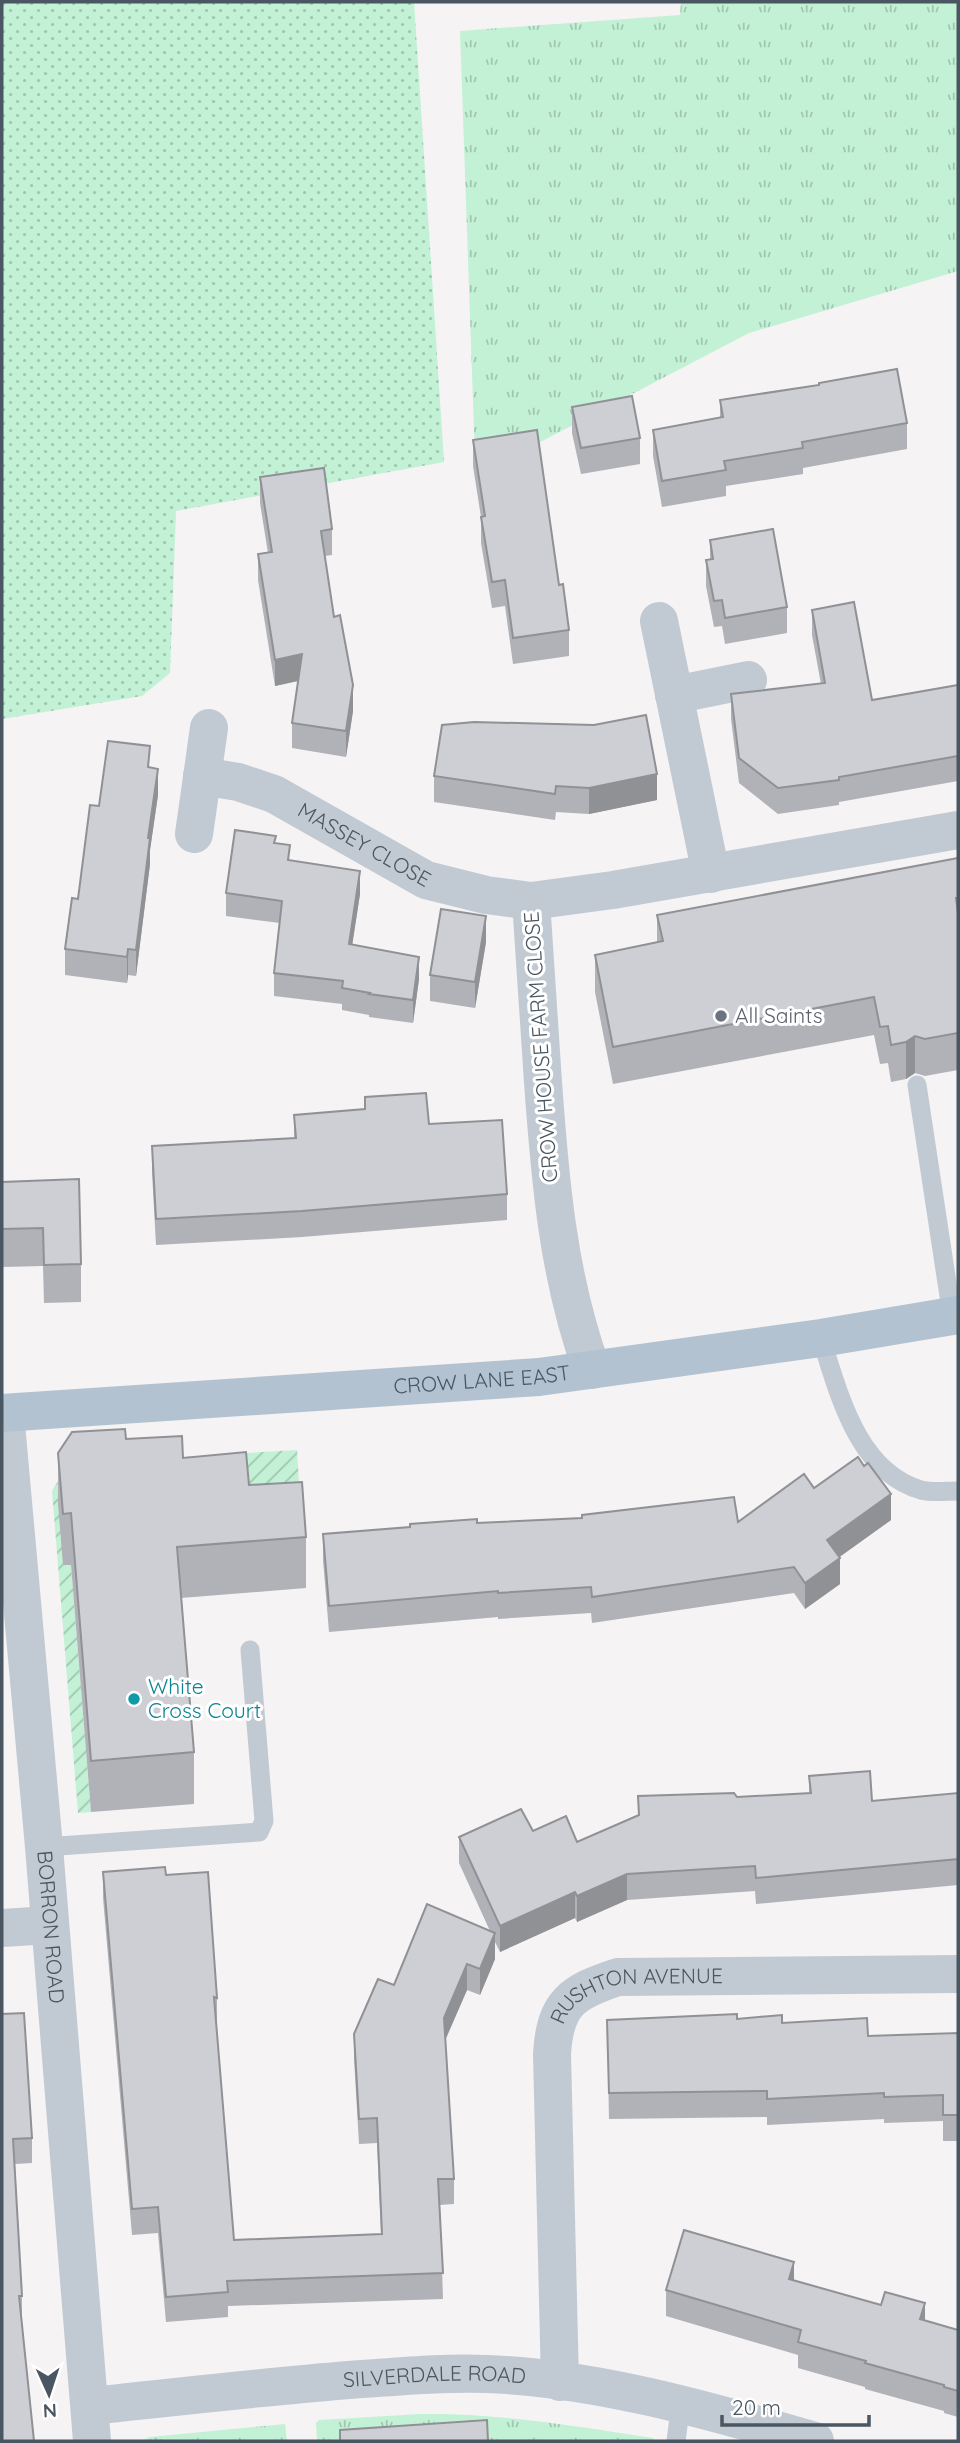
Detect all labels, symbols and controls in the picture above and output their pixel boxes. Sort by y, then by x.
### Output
street label: MASSEY CLOSE [294,796,436,892]
street label: CROW HOUSE FARM CLOSE [518,911,562,1183]
place label: All Saints [735,1002,823,1028]
marker: All Saints [713,1008,729,1024]
street label: CROW LANE EAST [392,1359,572,1399]
place label: White Cross Court [148,1673,261,1723]
marker: White Cross Court [126,1691,142,1707]
street label: BORRON ROAD [32,1849,71,2004]
street label: RUSHTON AVENUE [544,1962,723,2028]
north arrow [14,2359,84,2429]
street label: SILVERDALE ROAD [342,2360,527,2392]
scale bar [722,2384,869,2428]
text: 20 m [732,2394,781,2420]
text: N [42,2399,57,2423]

